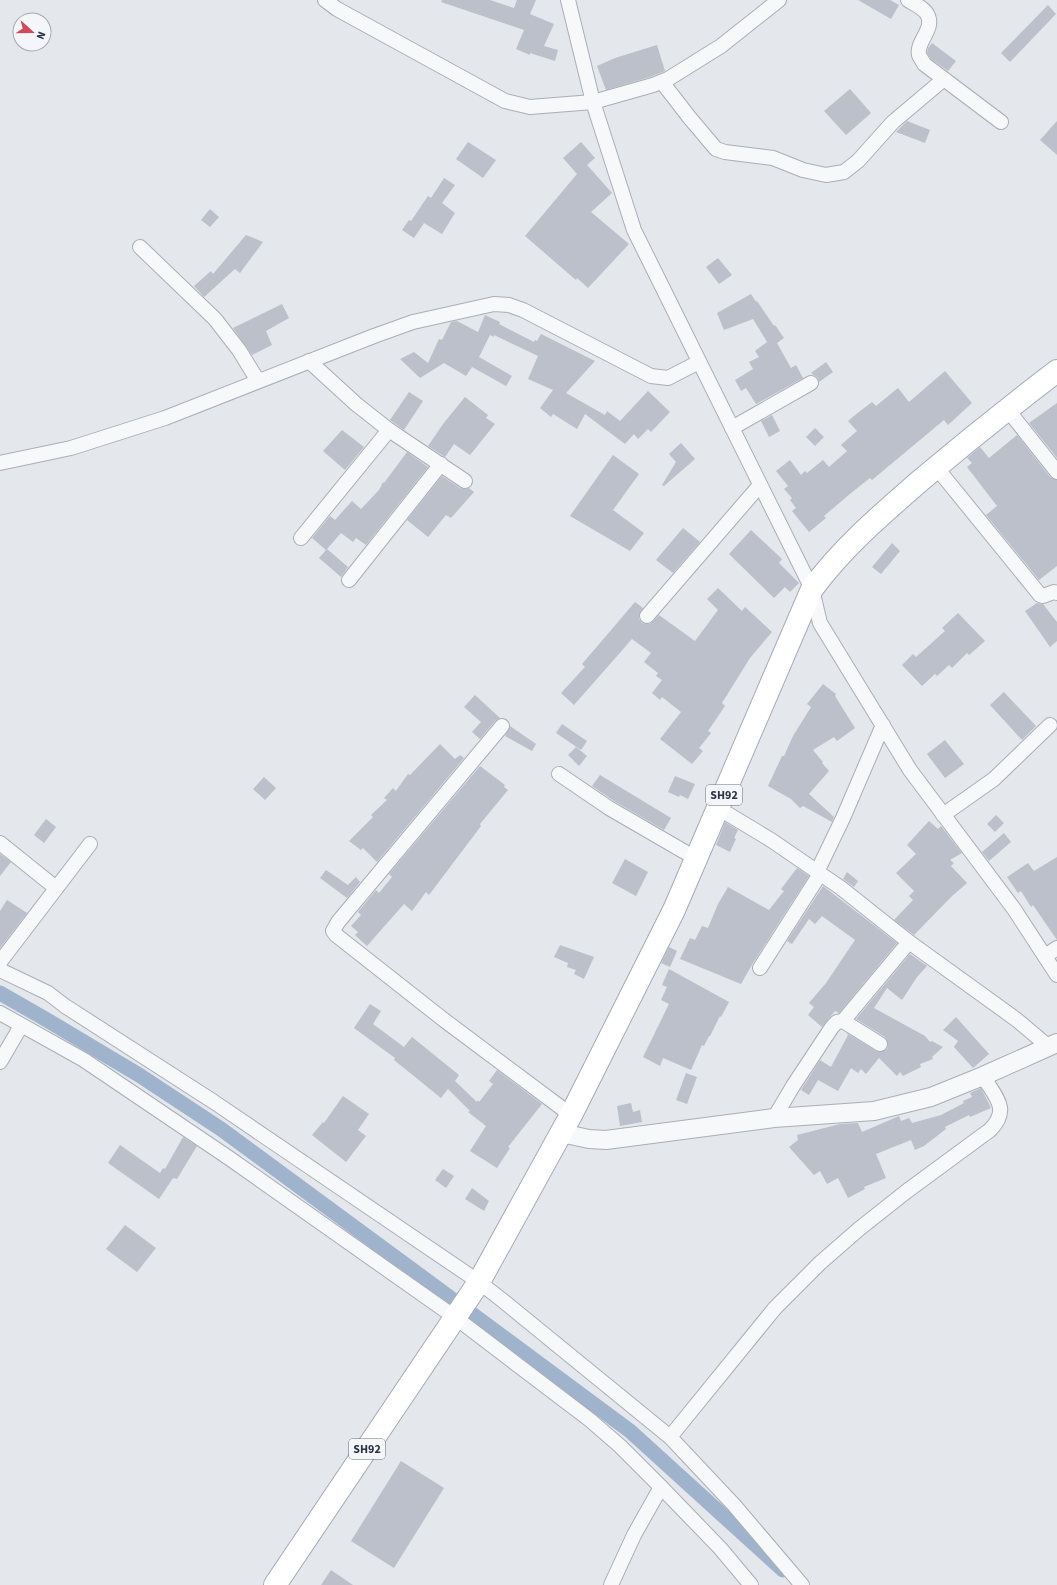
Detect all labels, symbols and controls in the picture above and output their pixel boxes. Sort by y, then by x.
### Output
north arrow [12,12,52,52]
text: N [33,29,49,42]
road number: SH92 [706,785,742,805]
road number: SH92 [349,1439,385,1459]

